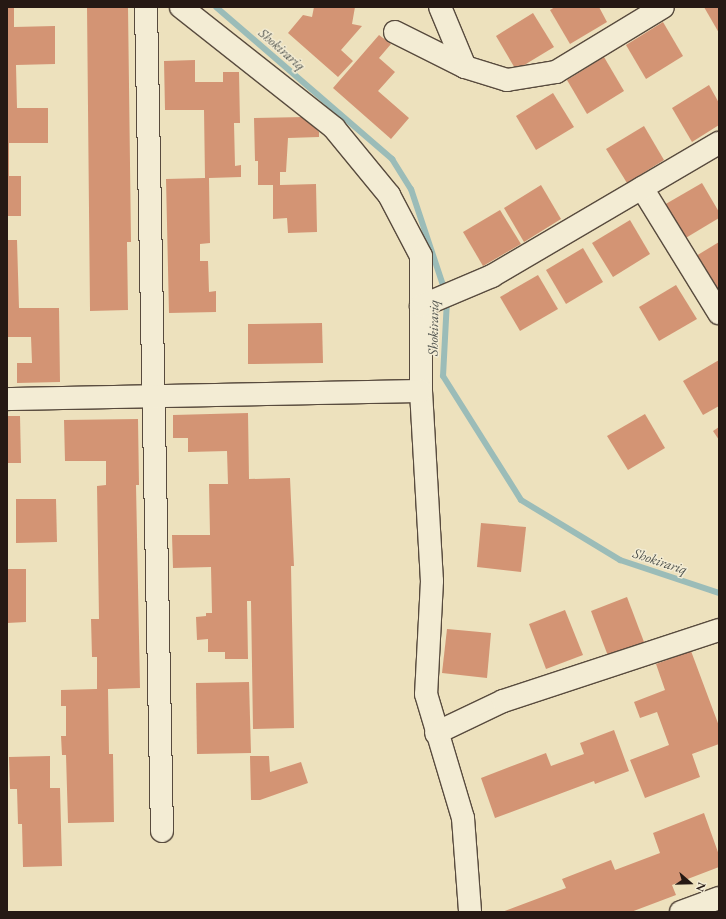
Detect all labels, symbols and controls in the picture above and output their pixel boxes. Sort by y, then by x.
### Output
water label: Shokirariq [255,24,309,74]
water label: Shokirariq [424,300,442,356]
water label: Shokirariq [631,544,689,578]
north arrow [670,863,710,903]
text: N [693,881,709,894]

